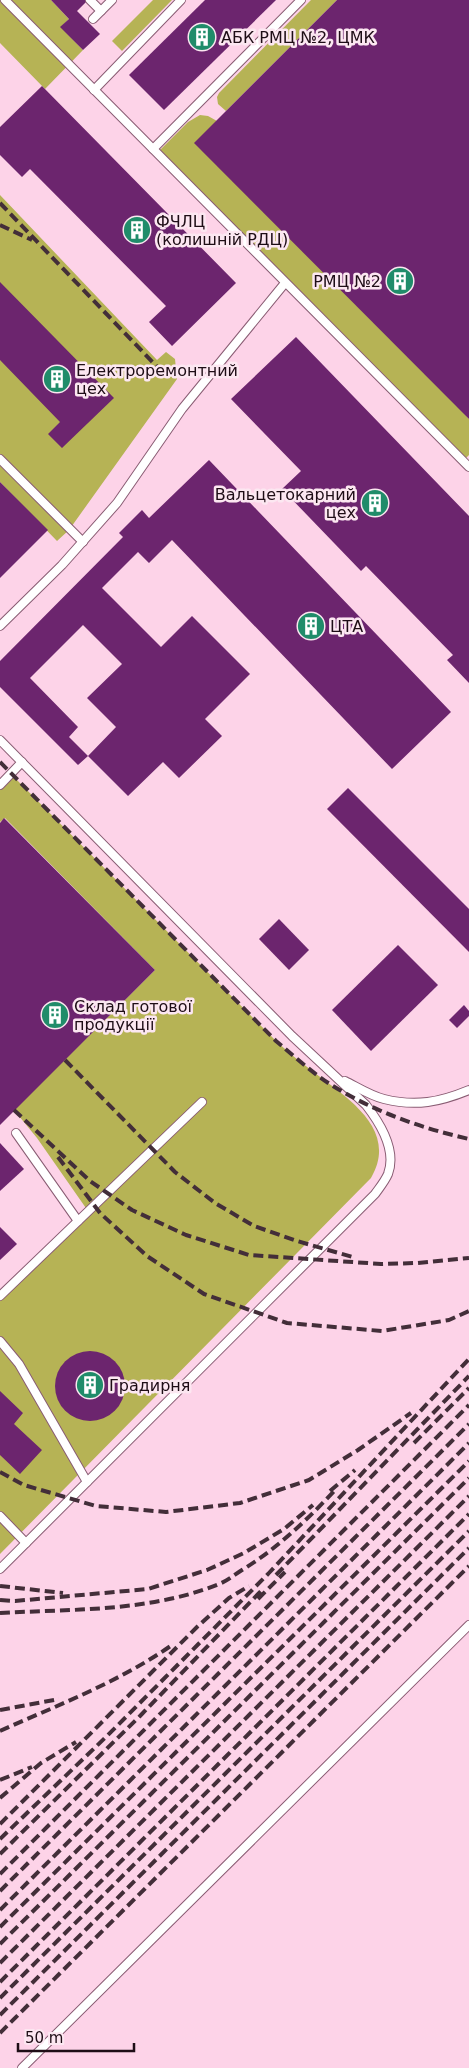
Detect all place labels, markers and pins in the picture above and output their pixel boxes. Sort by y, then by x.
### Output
building icon: АБК РМЦ №2, ЦМК [187,22,217,52]
place label: АБК РМЦ №2, ЦМК [221,28,376,47]
place label: ФЧЛЦ (колишній РДЦ) [156,212,288,249]
building icon: ФЧЛЦ (колишній РДЦ) [122,215,152,245]
building icon: РМЦ №2 [385,266,415,296]
place label: РМЦ №2 [313,272,381,291]
place label: Електроремонтний цех [76,361,238,398]
building icon: Електроремонтний цех [42,364,72,394]
place label: Вальцетокарний цех [215,485,356,522]
building icon: Вальцетокарний цех [360,488,390,518]
building icon: ЦТА [296,611,326,641]
place label: ЦТА [330,617,363,636]
place label: Склад готової продукції [74,997,193,1034]
building icon: Склад готової продукції [40,1000,70,1030]
building icon: Градирня [75,1370,105,1400]
place label: Градирня [109,1376,190,1395]

